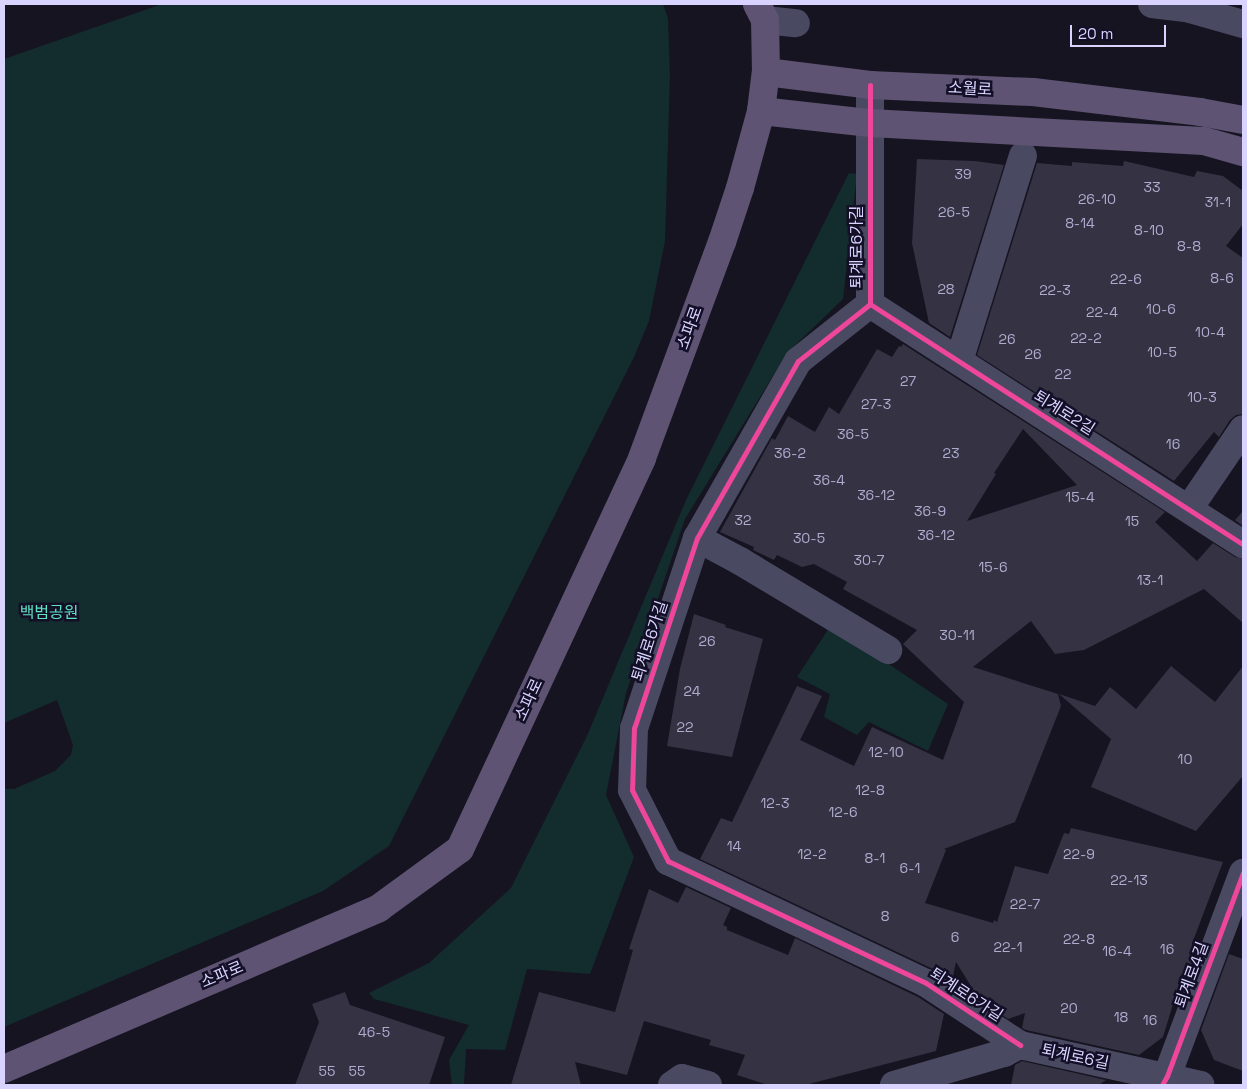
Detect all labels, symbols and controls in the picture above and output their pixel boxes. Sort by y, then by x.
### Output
scale bar [1072,15,1168,47]
text: 20 m [1078,24,1113,43]
street label: 소월로 [947,78,993,100]
house number: 39 [954,166,972,182]
house number: 33 [1144,179,1160,195]
house number: 26-10 [1078,191,1116,207]
house number: 31-1 [1205,194,1231,210]
house number: 26-5 [938,204,970,220]
street label: 퇴계로6가길 [847,205,867,289]
house number: 8-14 [1065,215,1095,231]
house number: 8-10 [1134,222,1164,238]
house number: 8-8 [1177,238,1201,254]
house number: 8-6 [1210,270,1234,286]
house number: 22-6 [1110,271,1142,287]
house number: 28 [937,281,955,297]
house number: 22-3 [1039,282,1071,298]
house number: 10-6 [1146,301,1176,317]
street label: 소파로 [673,304,707,352]
house number: 22-4 [1086,304,1118,320]
house number: 10-4 [1195,324,1225,340]
house number: 22-2 [1070,330,1102,346]
house number: 26 [998,331,1016,347]
house number: 10-5 [1147,344,1177,360]
house number: 26 [1024,346,1042,362]
house number: 22 [1055,366,1071,382]
house number: 27 [900,373,916,389]
street label: 퇴계로2길 [1030,387,1098,439]
house number: 10-3 [1187,389,1217,405]
house number: 27-3 [861,396,891,412]
house number: 36-5 [837,426,869,442]
house number: 16 [1166,436,1180,452]
house number: 36-2 [774,445,806,461]
house number: 23 [943,445,959,461]
house number: 36-4 [813,472,845,488]
house number: 36-12 [857,487,895,503]
house number: 15-4 [1065,489,1095,505]
house number: 36-9 [914,503,946,519]
house number: 32 [735,512,751,528]
house number: 15 [1125,513,1139,529]
house number: 36-12 [917,527,955,543]
house number: 30-5 [793,530,825,546]
house number: 30-7 [854,552,884,568]
house number: 15-6 [978,559,1008,575]
house number: 13-1 [1137,572,1163,588]
street label: 퇴계로6가길 [628,598,672,684]
park label: 백범공원 [20,603,78,623]
house number: 30-11 [939,627,975,643]
house number: 26 [698,633,716,649]
street label: 소파로 [511,676,547,724]
house number: 24 [684,683,700,699]
house number: 22 [677,719,693,735]
house number: 12-10 [868,744,904,760]
house number: 10 [1178,751,1192,767]
house number: 12-8 [855,782,885,798]
house number: 12-3 [760,795,790,811]
house number: 12-6 [828,804,858,820]
house number: 14 [727,838,741,854]
house number: 12-2 [797,846,827,862]
house number: 22-9 [1063,846,1095,862]
house number: 8-1 [865,850,885,866]
house number: 6-1 [900,860,920,876]
house number: 22-13 [1110,872,1148,888]
house number: 22-7 [1010,896,1040,912]
house number: 8 [881,908,889,924]
house number: 6 [951,929,959,945]
house number: 22-8 [1063,931,1095,947]
house number: 22-1 [993,939,1023,955]
street label: 퇴계로4길 [1171,939,1213,1011]
house number: 16 [1160,941,1174,957]
house number: 16-4 [1102,943,1132,959]
street label: 소파로 [198,958,246,992]
street label: 퇴계로6가길 [926,964,1006,1026]
house number: 20 [1060,1000,1078,1016]
house number: 18 [1114,1009,1128,1025]
house number: 16 [1143,1012,1157,1028]
house number: 46-5 [358,1024,390,1040]
street label: 퇴계로6길 [1039,1040,1111,1074]
house number: 55 [319,1063,335,1079]
house number: 55 [349,1063,365,1079]

